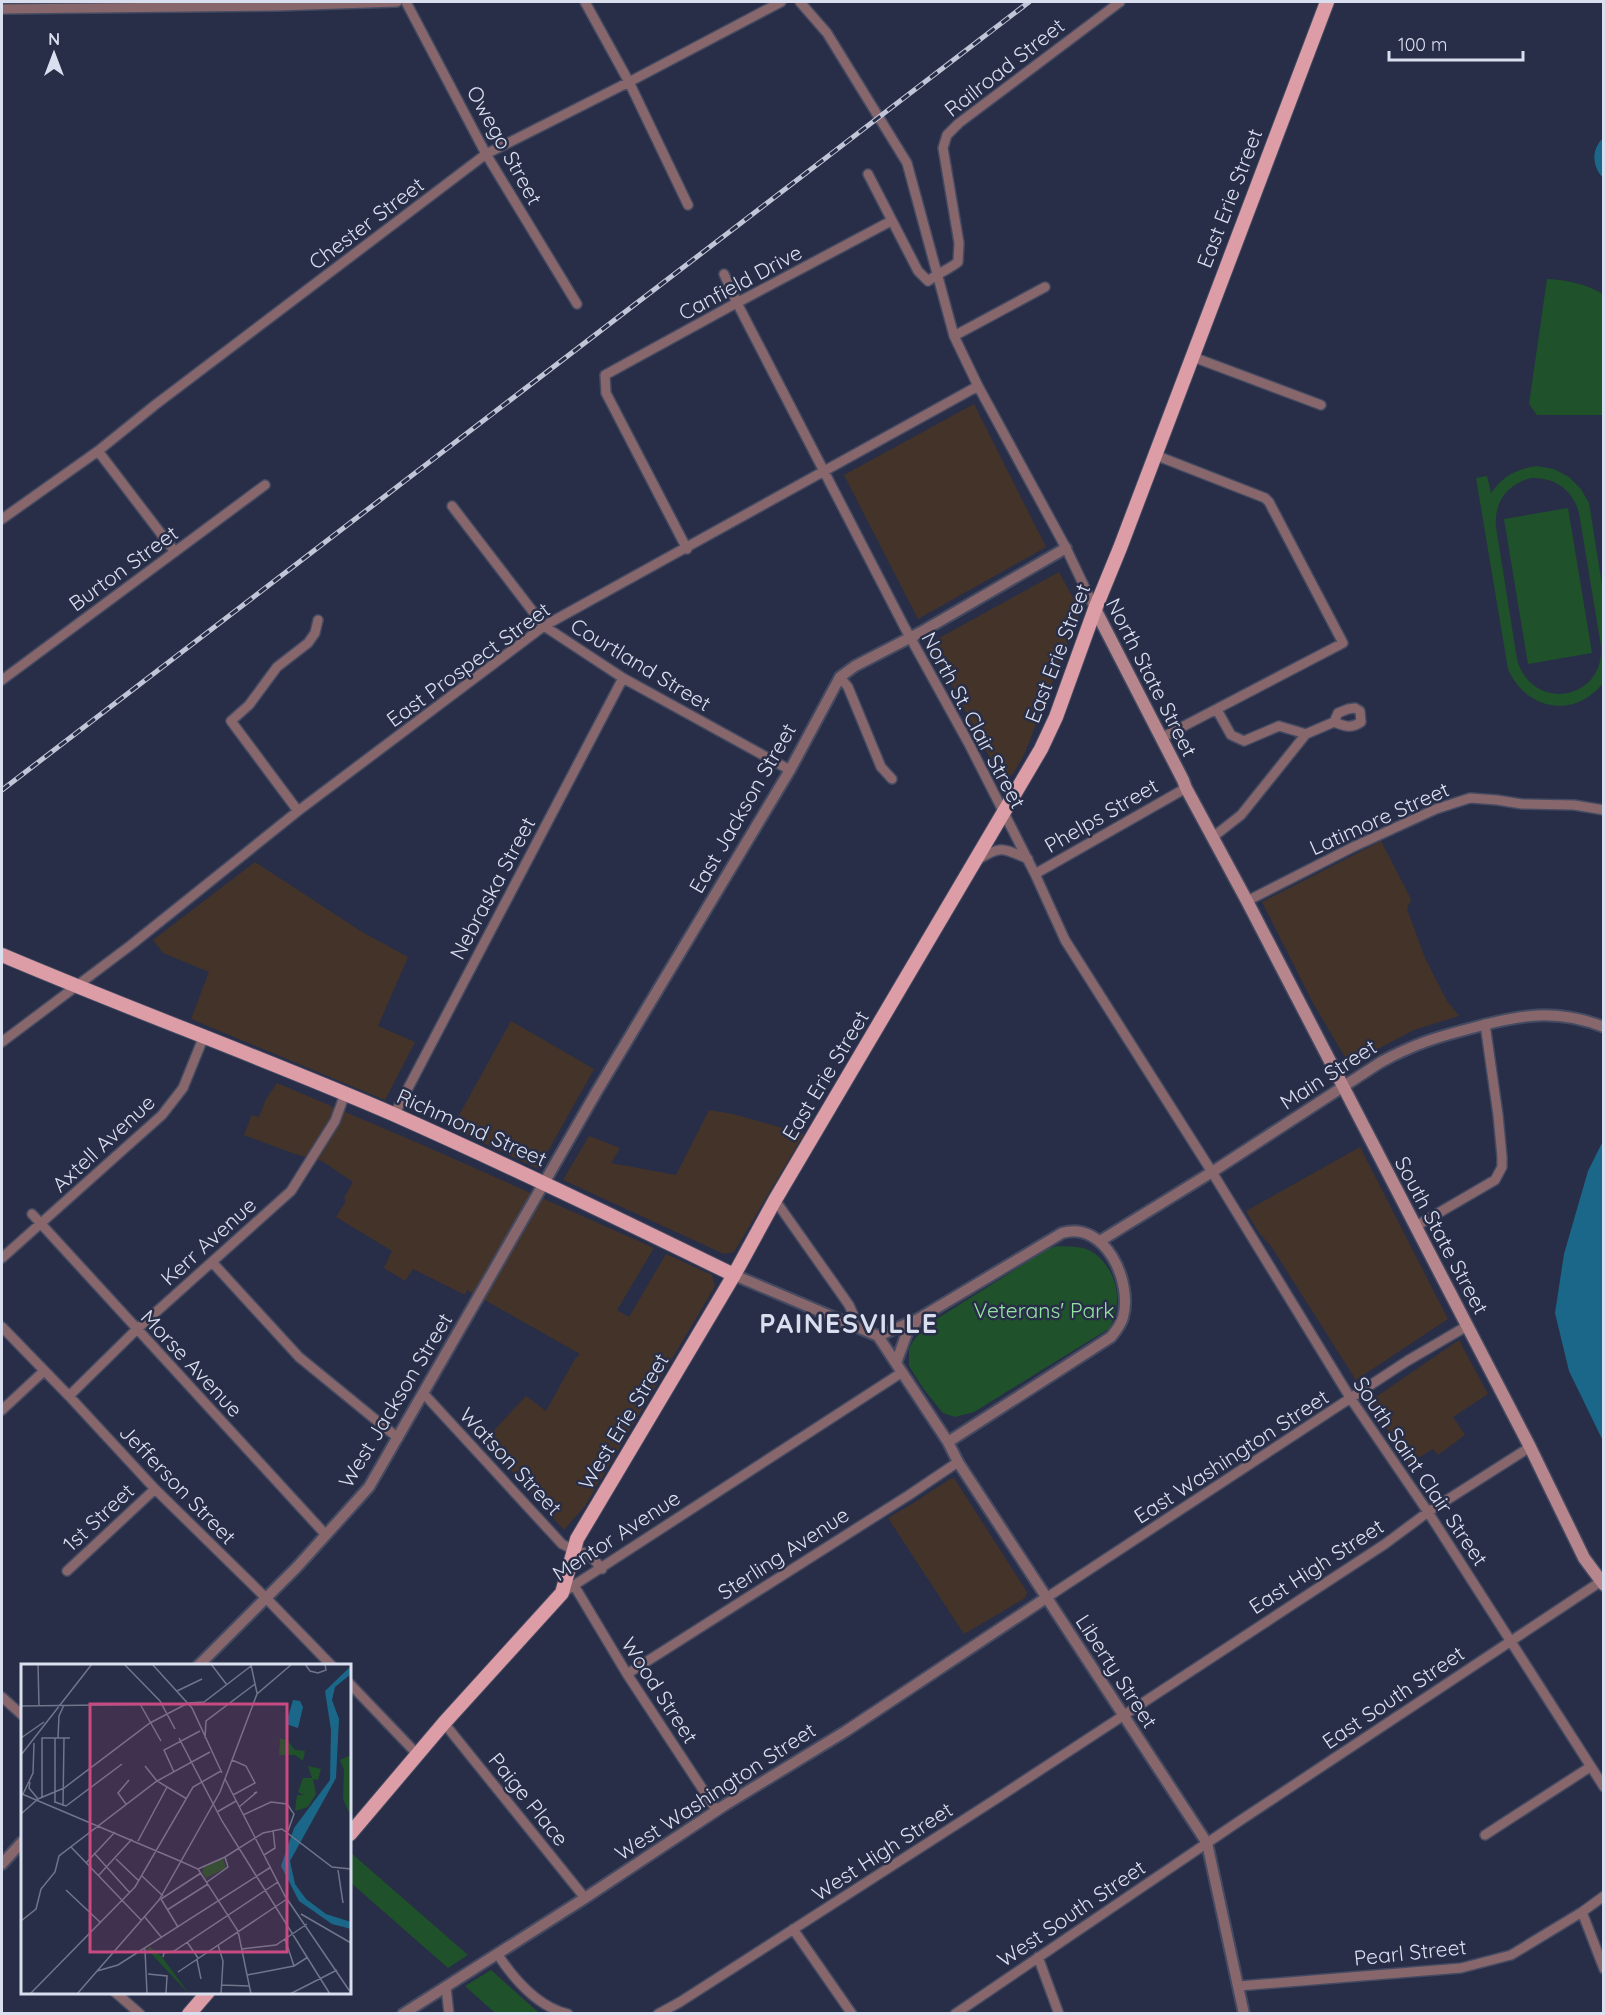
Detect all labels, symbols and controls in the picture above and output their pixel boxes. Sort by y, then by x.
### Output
street label: Railroad Street [939,12,1069,122]
north arrow [24,24,84,84]
scale bar [1389,24,1522,62]
text: N [48,29,60,49]
text: 100 m [1398,33,1447,56]
street label: Owego Street [462,81,548,209]
street label: East Erie Street [1191,125,1267,271]
street label: Chester Street [303,171,429,275]
street label: Canfield Drive [674,239,806,325]
street label: Burton Street [63,520,183,616]
street label: East Erie Street [1019,580,1095,726]
street label: North State Street [1101,593,1203,761]
street label: East Prospect Street [381,596,555,732]
street label: Courtland Street [566,612,716,716]
street label: North St. Clair Street [916,627,1032,813]
street label: East Jackson Street [683,718,801,898]
street label: Phelps Street [1040,772,1162,858]
street label: Latimore Street [1305,776,1453,860]
street label: Nebraska Street [444,812,540,964]
street label: East Erie Street [776,1005,874,1145]
street label: Main Street [1275,1033,1381,1115]
street label: Richmond Street [393,1082,551,1172]
street label: Axtell Avenue [46,1089,160,1197]
street label: South State Street [1389,1152,1495,1318]
street label: Kerr Avenue [155,1191,261,1291]
park label: Veterans' Park [973,1297,1115,1323]
street label: Morse Avenue [136,1304,248,1422]
district label: PAINESVILLE [759,1306,939,1340]
street label: West Jackson Street [333,1308,457,1492]
street label: West Erie Street [572,1348,674,1494]
street label: South Saint Clair Street [1348,1372,1494,1570]
street label: East Washington Street [1129,1383,1333,1529]
street label: Watson Street [454,1402,568,1520]
street label: Jefferson Street [114,1419,242,1549]
street label: 1st Street [57,1478,139,1556]
street label: Mentor Avenue [547,1484,685,1586]
street label: Sterling Avenue [713,1501,853,1605]
street label: East High Street [1244,1513,1388,1619]
street label: Liberty Street [1071,1609,1163,1733]
street label: Wood Street [616,1632,704,1748]
street label: East South Street [1317,1640,1469,1754]
inset map [21,1664,351,1994]
street label: West Washington Street [610,1716,820,1866]
street label: Paige Place [483,1747,575,1851]
street label: West High Street [807,1796,957,1906]
street label: West South Street [992,1854,1150,1972]
street label: Pearl Street [1352,1933,1468,1971]

